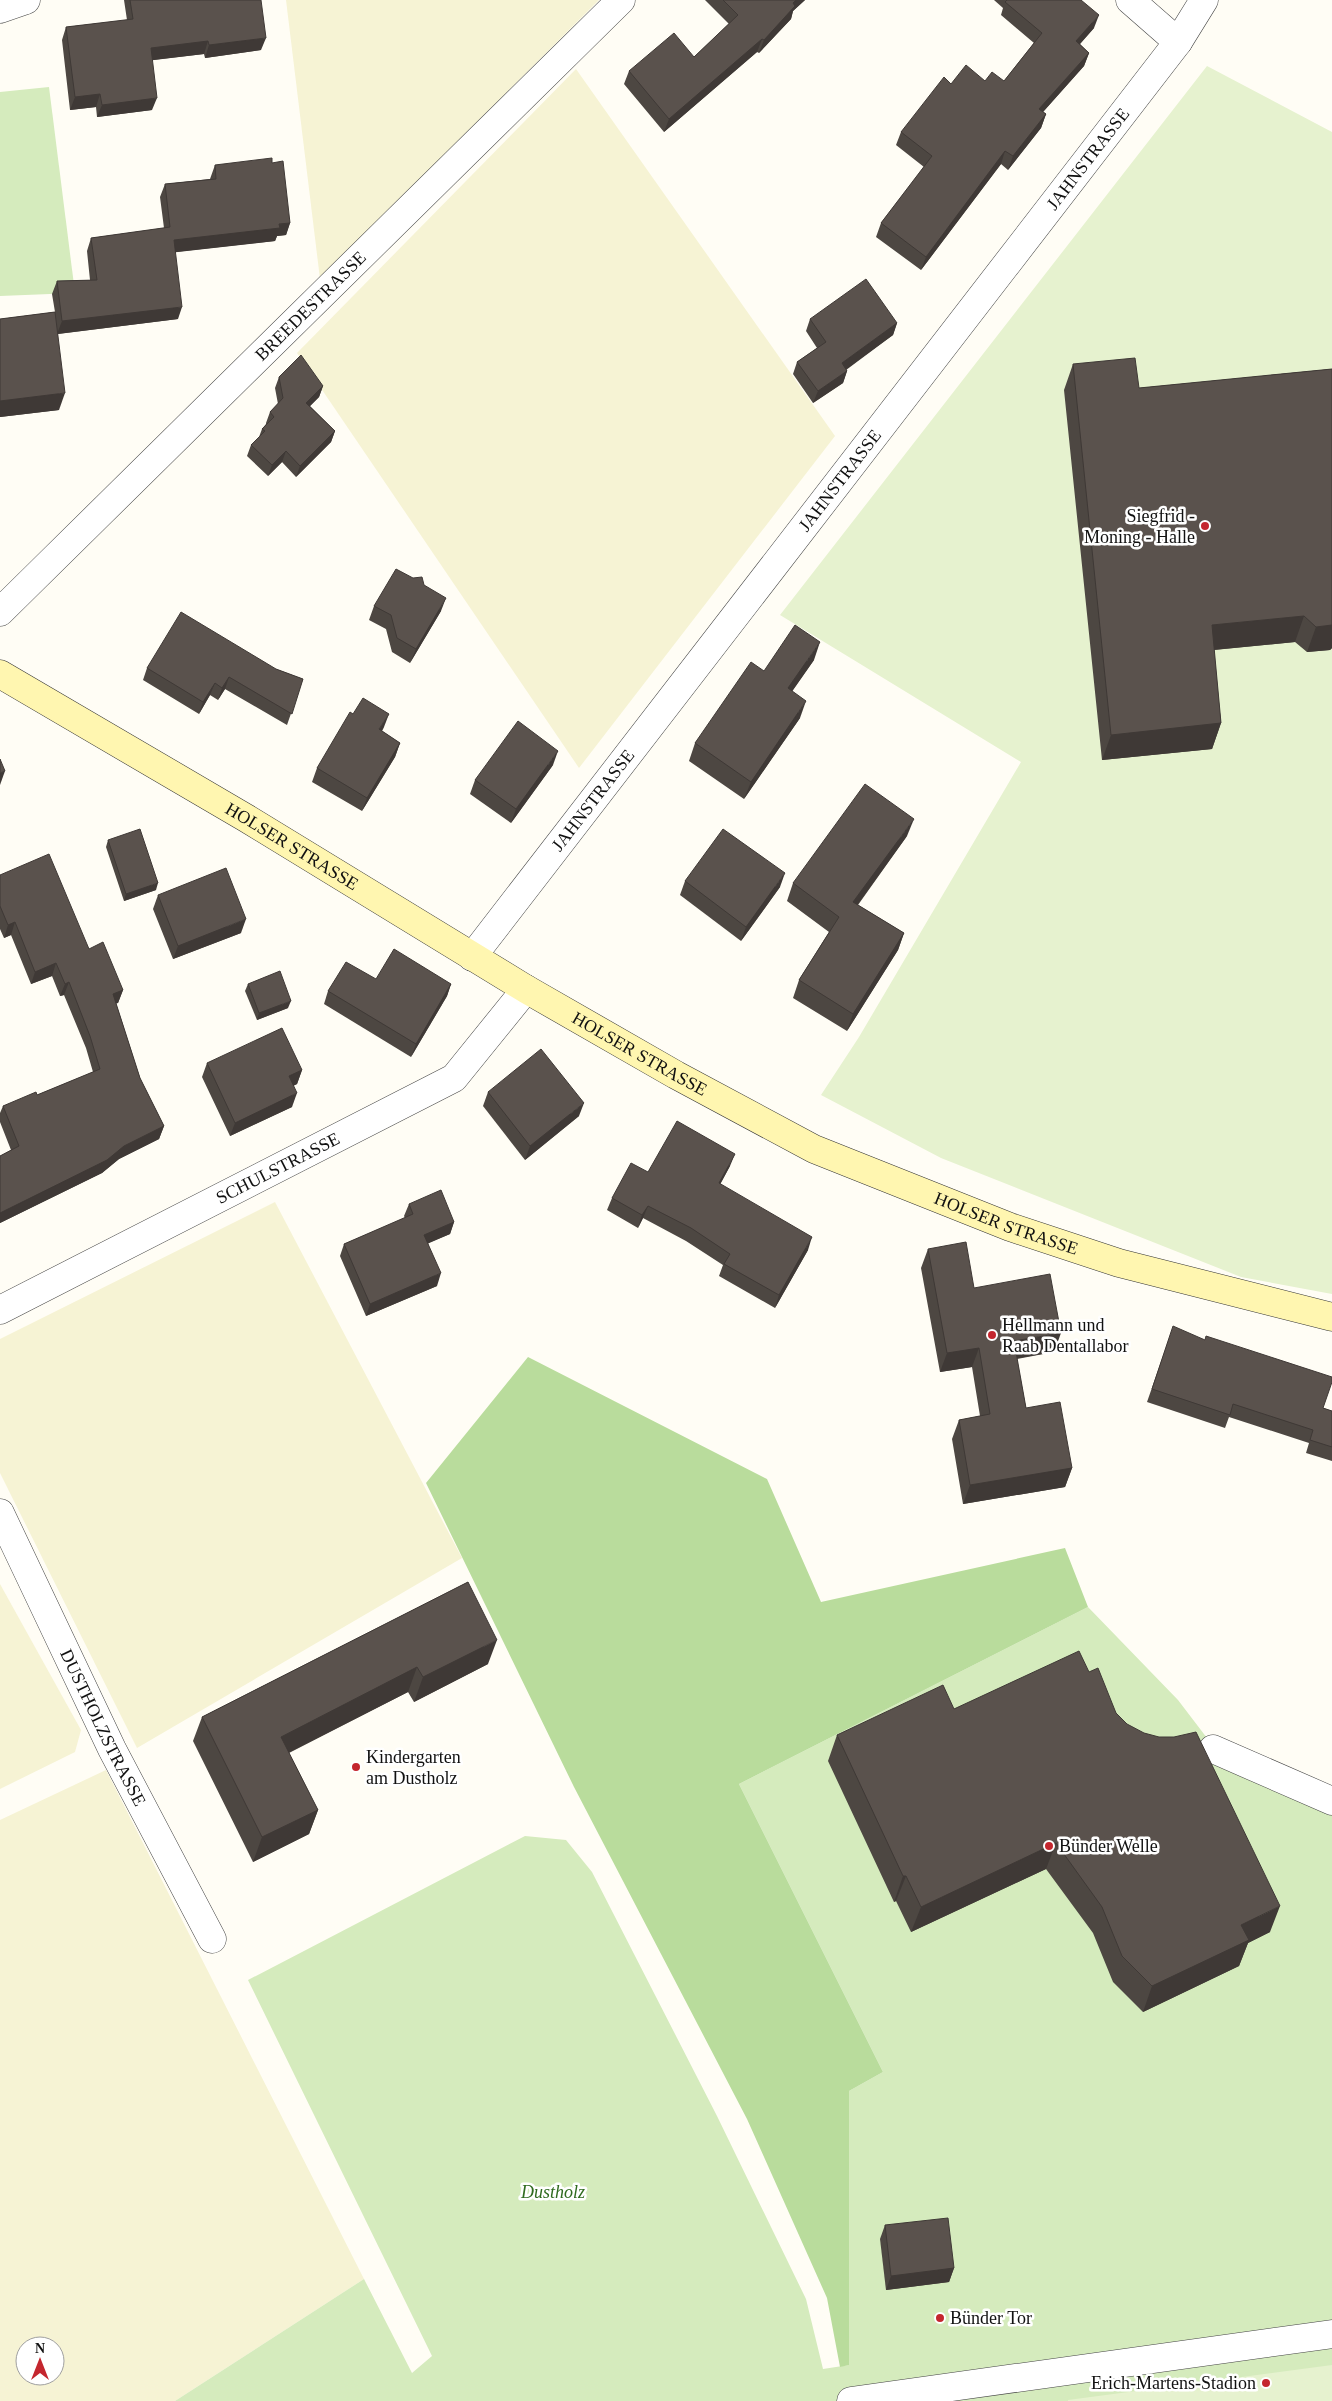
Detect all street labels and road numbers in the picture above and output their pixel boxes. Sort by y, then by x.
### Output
street label: JAHNSTRASSE [1042,104,1133,214]
street label: BREEDESTRASSE [251,247,370,365]
street label: JAHNSTRASSE [794,426,885,535]
street label: JAHNSTRASSE [547,745,638,855]
street label: HOLSER STRASSE [222,798,362,894]
street label: HOLSER STRASSE [569,1008,710,1100]
street label: SCHULSTRASSE [213,1128,343,1208]
street label: HOLSER STRASSE [932,1188,1081,1259]
street label: DUSTHOLZSTRASSE [56,1646,150,1809]

